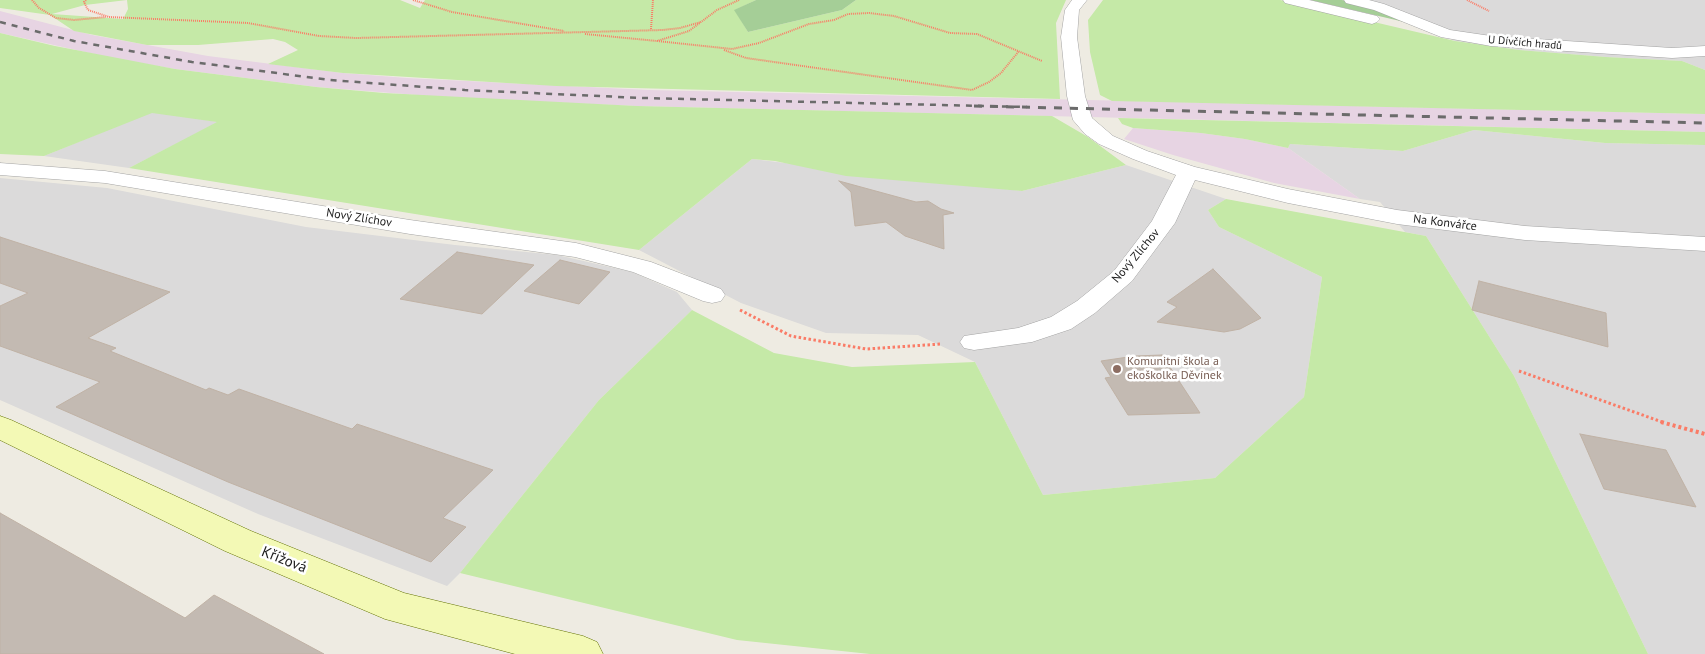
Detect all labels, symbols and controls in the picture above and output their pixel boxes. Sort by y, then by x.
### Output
street label: U Dívčích hradů [1487,33,1563,53]
street label: Nový Zlíchov [325,206,393,230]
street label: Na Konvářce [1412,212,1478,234]
street label: Nový Zlíchov [1109,226,1163,286]
place label: Komunitní škola a ekoškolka Děvínek [1127,355,1222,383]
marker: Komunitní škola a ekoškolka Děvínek [1111,363,1123,375]
street label: Křížová [259,543,309,577]

